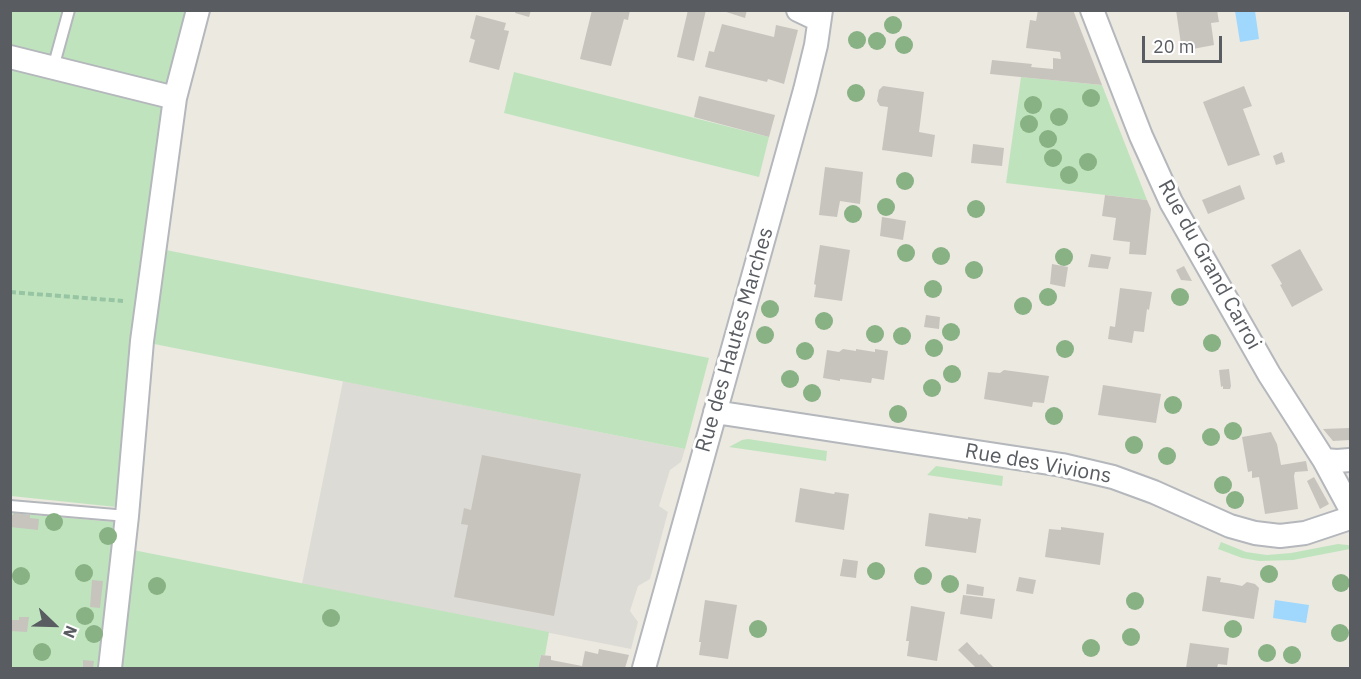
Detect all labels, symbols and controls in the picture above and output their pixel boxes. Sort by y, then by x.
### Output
scale bar [1145,24,1224,62]
text: 20 m [1153,35,1195,58]
street label: Rue du Grand Carroi [1152,176,1266,354]
street label: Rue des Hautes Marches [691,225,779,455]
street label: Rue des Vivions [963,439,1113,489]
north arrow [24,595,84,655]
text: N [59,623,82,641]

